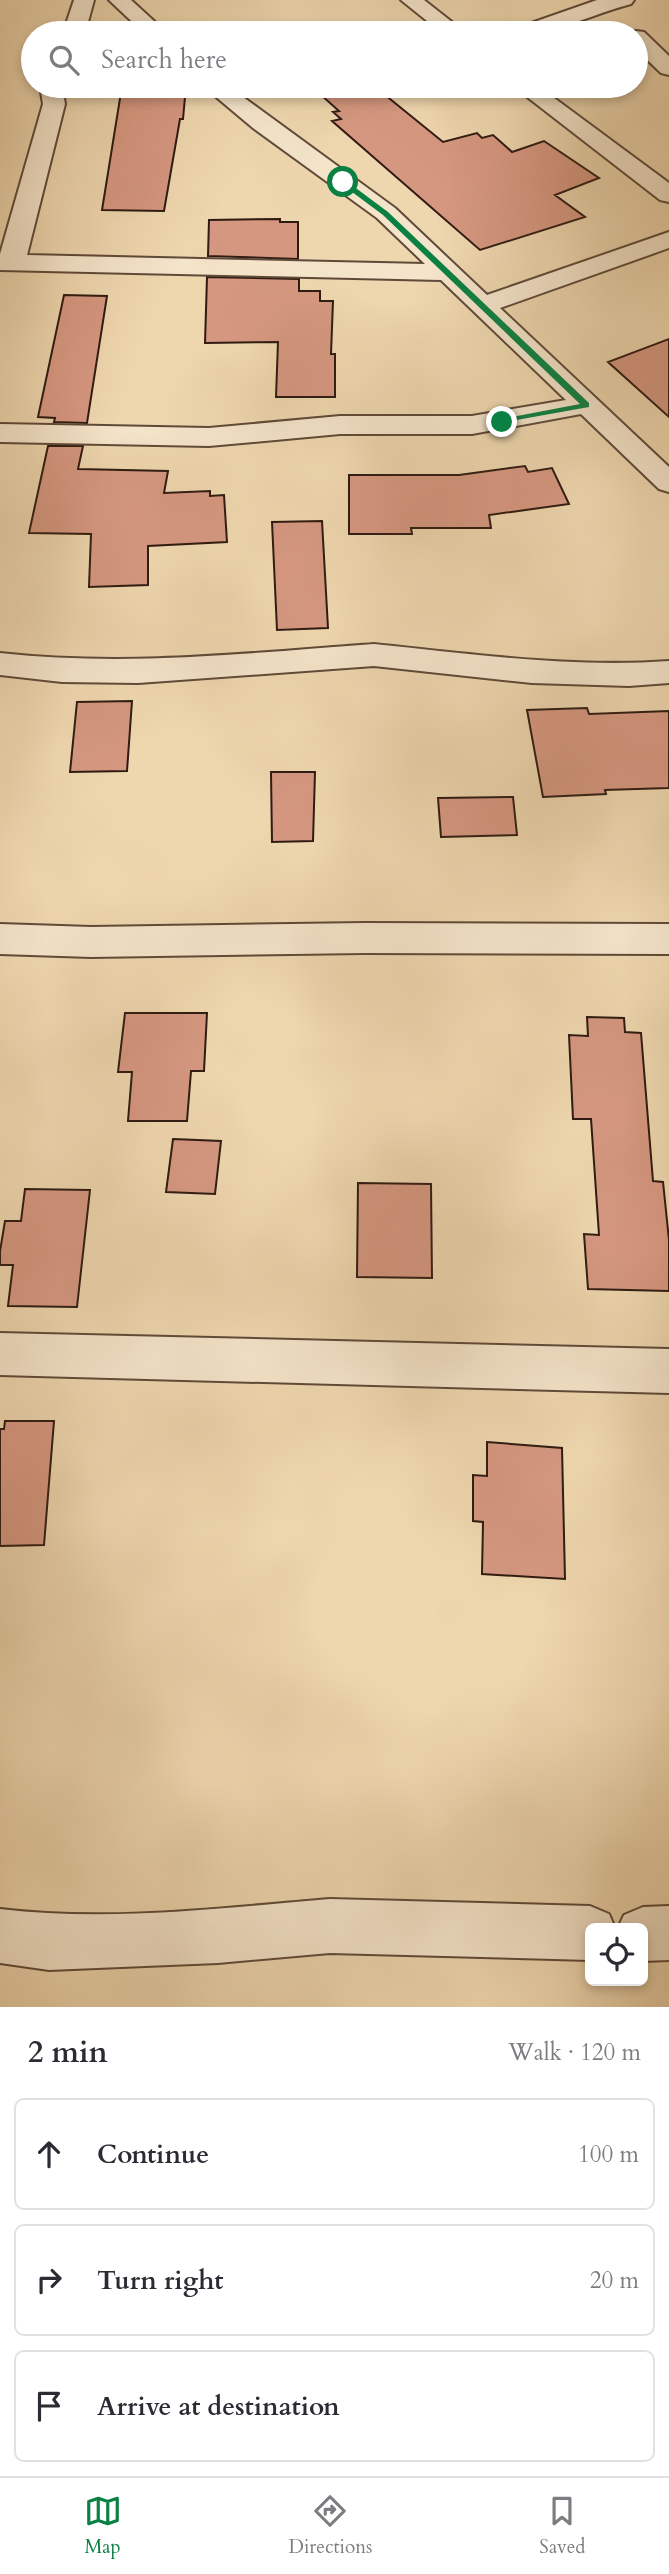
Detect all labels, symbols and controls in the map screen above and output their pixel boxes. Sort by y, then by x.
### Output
search box [21,21,648,98]
icon: search [45,41,83,79]
text: Search here [101,42,227,77]
route start [327,166,358,197]
route end [486,406,517,437]
map controls [585,1923,648,1986]
button: locate [585,1923,648,1986]
text: 2 min [28,2032,108,2073]
text: Walk · 120 m [508,2037,641,2068]
icon: ahead [30,2135,68,2173]
text: Continue [97,2137,209,2172]
text: 100 m [578,2139,639,2170]
icon: right [30,2261,68,2299]
text: Turn right [97,2263,224,2298]
text: 20 m [590,2265,639,2296]
icon: arrive [30,2387,68,2425]
text: Arrive at destination [97,2389,340,2424]
tab: Map [84,2492,122,2560]
tab: Directions [289,2492,372,2560]
tab: Saved [539,2492,585,2560]

